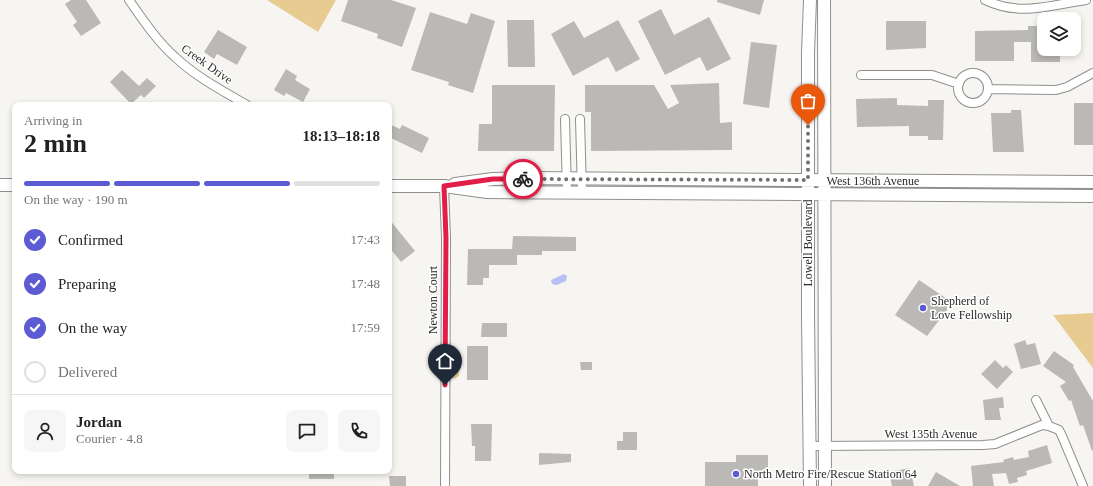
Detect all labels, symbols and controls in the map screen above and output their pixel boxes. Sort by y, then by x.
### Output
map controls [1037,12,1081,56]
button: layers [1037,12,1081,56]
street label: Creek Drive [179,41,235,87]
pin [791,84,825,125]
icon: bag [797,90,819,112]
text: Arriving in [24,113,82,128]
text: 18:13–18:18 [303,128,380,144]
text: 2 min [24,129,87,158]
courier [503,159,543,199]
icon: bike [512,168,534,190]
street label: West 136th Avenue [827,174,919,188]
text: On the way · 190 m [24,192,128,207]
street label: Lowell Boulevard [801,200,815,286]
icon: check [24,229,46,251]
text: Confirmed [58,232,123,248]
text: 17:43 [350,232,380,247]
street label: Newton Court [426,265,440,334]
icon: check [24,273,46,295]
text: Preparing [58,276,116,292]
text: 17:48 [350,276,380,291]
place label: Shepherd of Love Fellowship [931,294,1012,322]
marker: Shepherd of Love Fellowship [918,303,928,313]
icon: check [24,317,46,339]
text: On the way [58,320,127,336]
text: 17:59 [350,320,380,335]
pin [428,344,462,385]
icon: home [434,350,456,372]
text: Delivered [58,364,117,380]
button: person [24,410,66,452]
button: chat [286,410,328,452]
button: phone [338,410,380,452]
text: Jordan [76,414,122,430]
street label: West 135th Avenue [885,427,977,441]
text: Courier · 4.8 [76,431,143,446]
place label: North Metro Fire/Rescue Station 64 [744,467,917,481]
marker: North Metro Fire/Rescue Station 64 [731,469,741,479]

